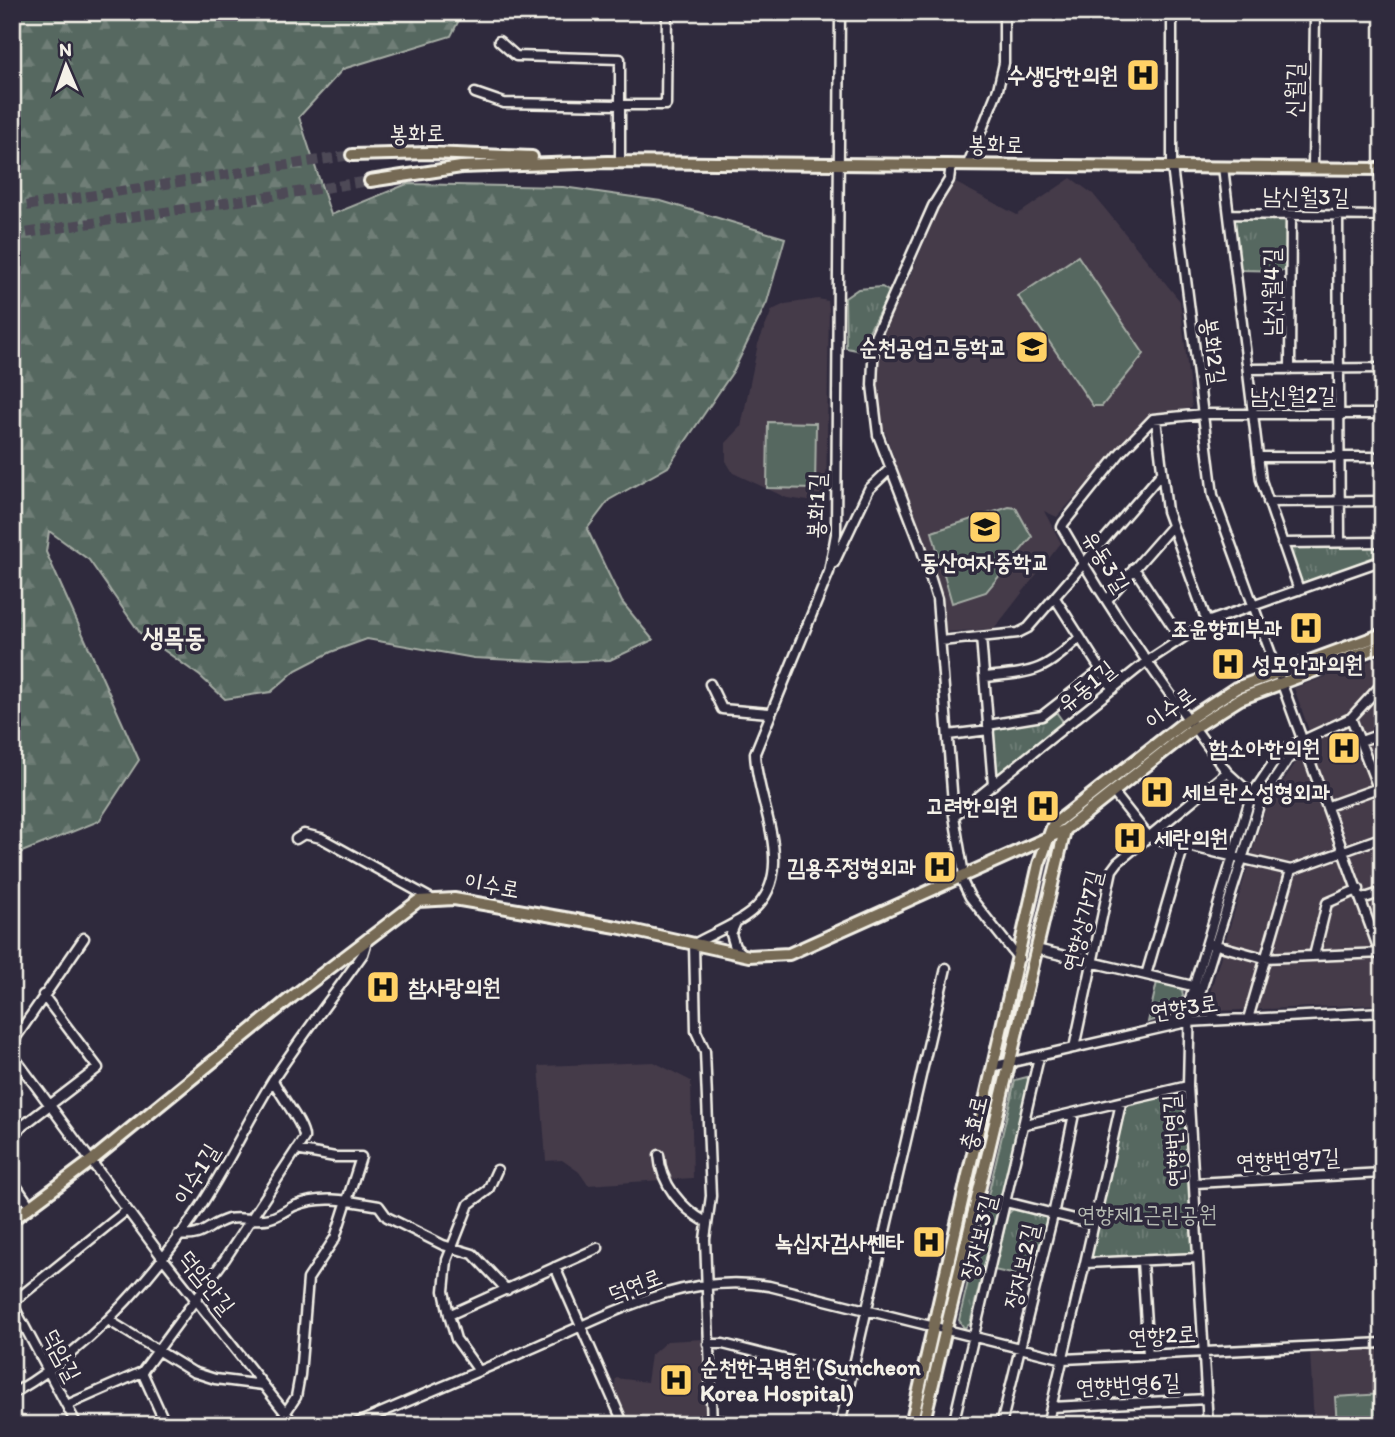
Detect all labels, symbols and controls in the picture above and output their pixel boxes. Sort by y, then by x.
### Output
north arrow [32,32,102,102]
text: N [59,38,72,61]
hospital icon: 수생당한의원 [1124,56,1162,94]
place label: 수생당한의원 [1007,61,1118,89]
street label: 신월길 [1280,62,1308,118]
street label: 봉화로 [389,119,445,147]
street label: 봉화로 [968,130,1024,158]
street label: 남신월3길 [1262,181,1350,211]
street label: 남신월4길 [1257,248,1285,336]
street label: 봉화2길 [1195,316,1233,386]
school or university icon: 순천공업고등학교 [1013,328,1051,366]
place label: 순천공업고등학교 [859,333,1007,361]
street label: 남신월2길 [1250,381,1336,409]
street label: 봉화1길 [801,472,831,540]
school or university icon: 동산여자중학교 [966,508,1004,546]
street label: 유동3길 [1076,525,1136,597]
place label: 동산여자중학교 [920,548,1050,576]
hospital icon: 조윤향피부과 [1287,609,1325,647]
place label: 조윤향피부과 [1171,614,1282,642]
district label: 생목동 [142,621,205,653]
hospital icon: 성모안과의원 [1209,645,1247,683]
place label: 성모안과의원 [1252,650,1363,678]
street label: 유동1길 [1051,654,1121,718]
street label: 이수로 [1139,680,1201,736]
hospital icon: 함소아한의원 [1325,729,1363,767]
place label: 함소아한의원 [1208,734,1320,762]
hospital icon: 세브란스성형외과 [1138,773,1176,811]
place label: 세브란스성형외과 [1182,778,1331,806]
hospital icon: 고려한의원 [1024,787,1062,825]
place label: 고려한의원 [925,792,1018,820]
hospital icon: 세란의원 [1111,819,1149,857]
place label: 세란의원 [1154,824,1228,852]
hospital icon: 김용주정형외과 [921,848,959,886]
place label: 김용주정형외과 [786,853,916,881]
street label: 이수로 [462,866,522,904]
street label: 연향상가7길 [1056,867,1108,975]
hospital icon: 참사랑의원 [364,968,402,1006]
place label: 참사랑의원 [408,973,501,1001]
street label: 연향3로 [1148,988,1220,1026]
street label: 충효로 [953,1093,993,1153]
street label: 연향번영길 [1157,1094,1189,1188]
street label: 이수1길 [167,1138,225,1210]
street label: 연향번영7길 [1235,1142,1341,1176]
street label: 장자보3길 [954,1192,1002,1282]
park label: 연향제1근린공원 [1077,1200,1217,1228]
street label: 장자보2길 [998,1221,1044,1311]
hospital icon: 녹십자검사쎈타 [910,1223,948,1261]
place label: 녹십자검사쎈타 [774,1228,904,1256]
street label: 덕암안길 [173,1244,241,1320]
street label: 덕연로 [604,1262,666,1308]
street label: 연향2로 [1128,1319,1196,1351]
street label: 덕암길 [37,1324,87,1386]
place label: 순천한국병원 (Suncheon Korea Hospital) [700,1353,922,1407]
hospital icon: 순천한국병원 (Suncheon Korea Hospital) [657,1361,695,1399]
street label: 연향번영6길 [1075,1367,1181,1401]

